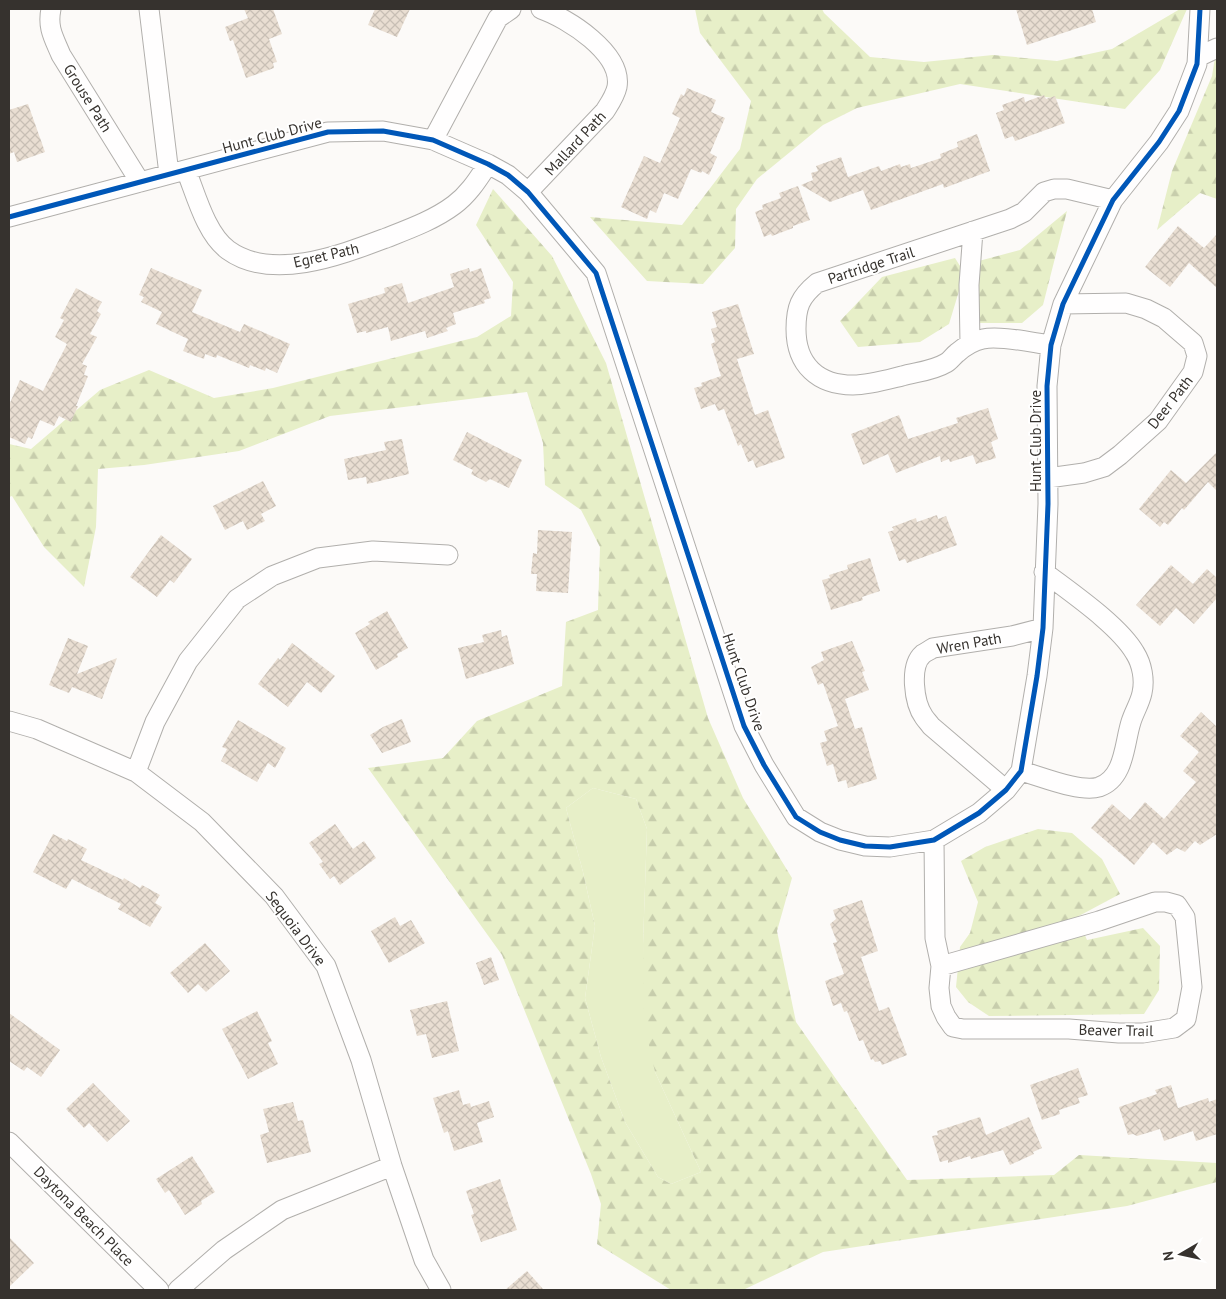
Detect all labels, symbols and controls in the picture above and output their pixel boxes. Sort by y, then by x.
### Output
street label: Grouse Path [60,60,116,136]
street label: Mallard Path [540,107,610,179]
street label: Hunt Club Drive [220,113,324,157]
street label: Egret Path [291,238,361,272]
street label: Partridge Trail [825,242,917,288]
street label: Deer Path [1143,371,1197,433]
street label: Hunt Club Drive [1026,390,1045,492]
street label: Wren Path [935,628,1003,658]
street label: Hunt Club Drive [718,631,770,733]
street label: Sequoia Drive [262,887,330,969]
street label: Beaver Trail [1078,1020,1154,1040]
street label: Daytona Beach Place [30,1162,138,1270]
north arrow [1156,1229,1206,1279]
text: N [1159,1250,1178,1262]

